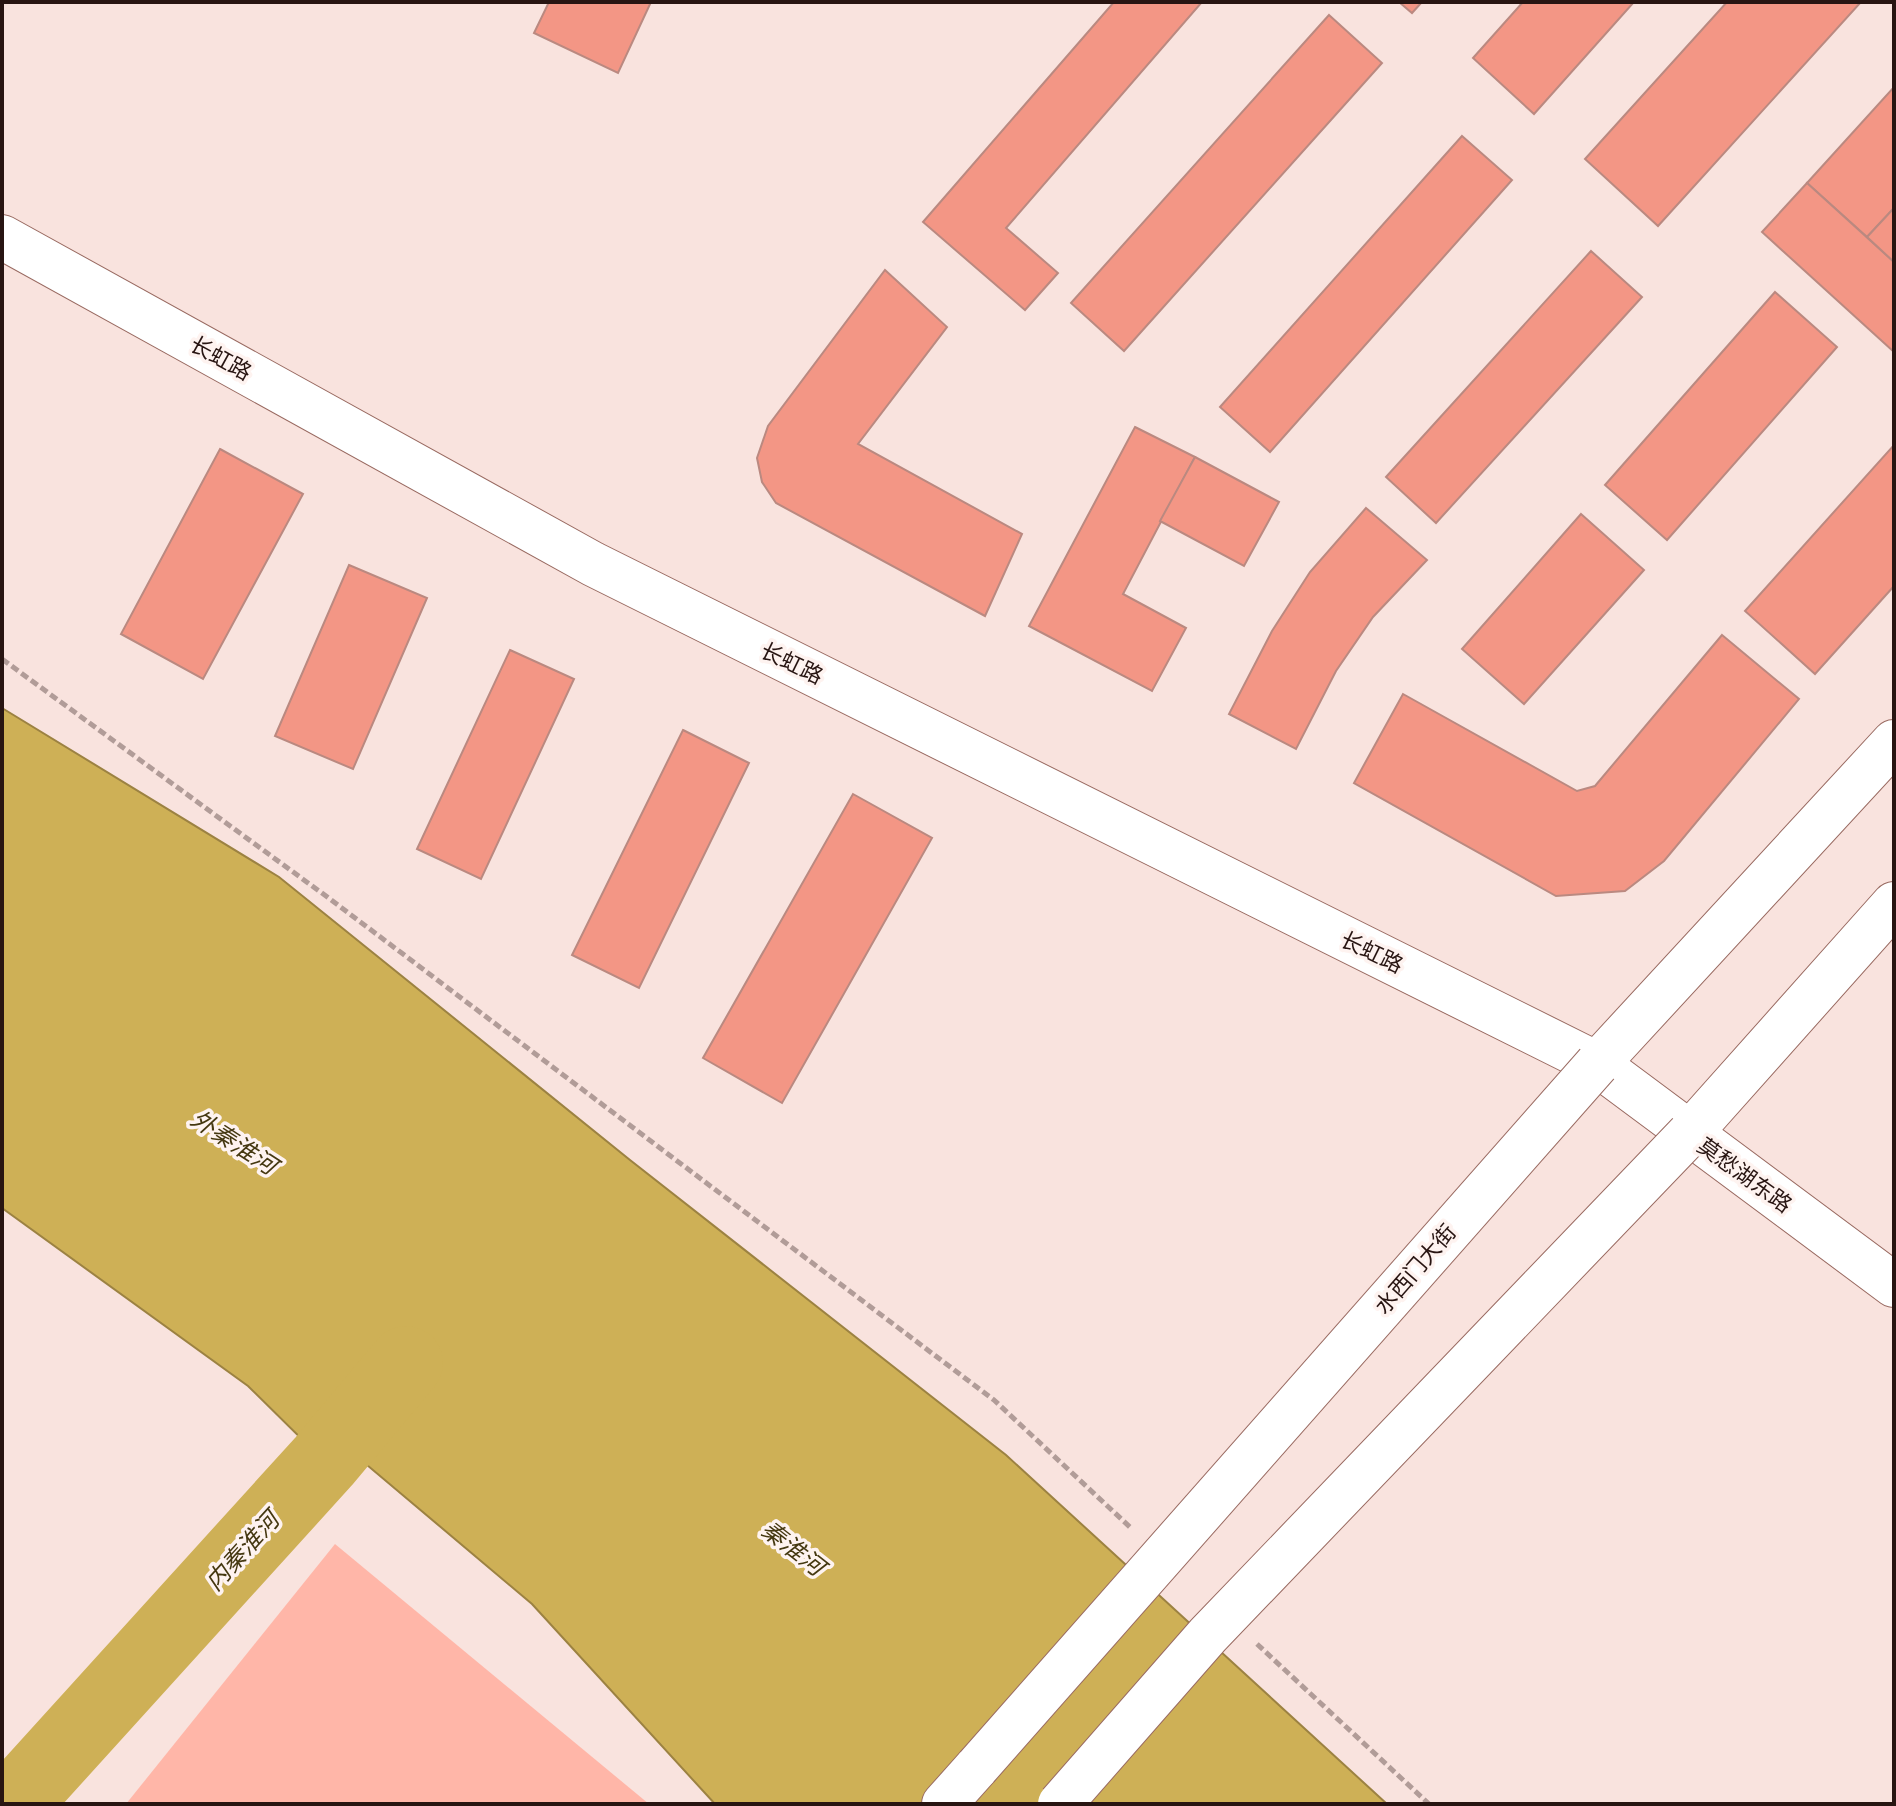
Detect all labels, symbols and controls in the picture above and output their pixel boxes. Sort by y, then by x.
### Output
street label: 长虹路 [185,329,257,387]
street label: 长虹路 [756,635,828,691]
street label: 长虹路 [1336,924,1408,980]
water label: 外秦淮河 [185,1102,287,1184]
street label: 莫愁湖东路 [1692,1131,1798,1219]
street label: 水西门大街 [1368,1218,1462,1320]
water label: 内秦淮河 [198,1501,289,1598]
water label: 秦淮河 [754,1513,835,1586]

